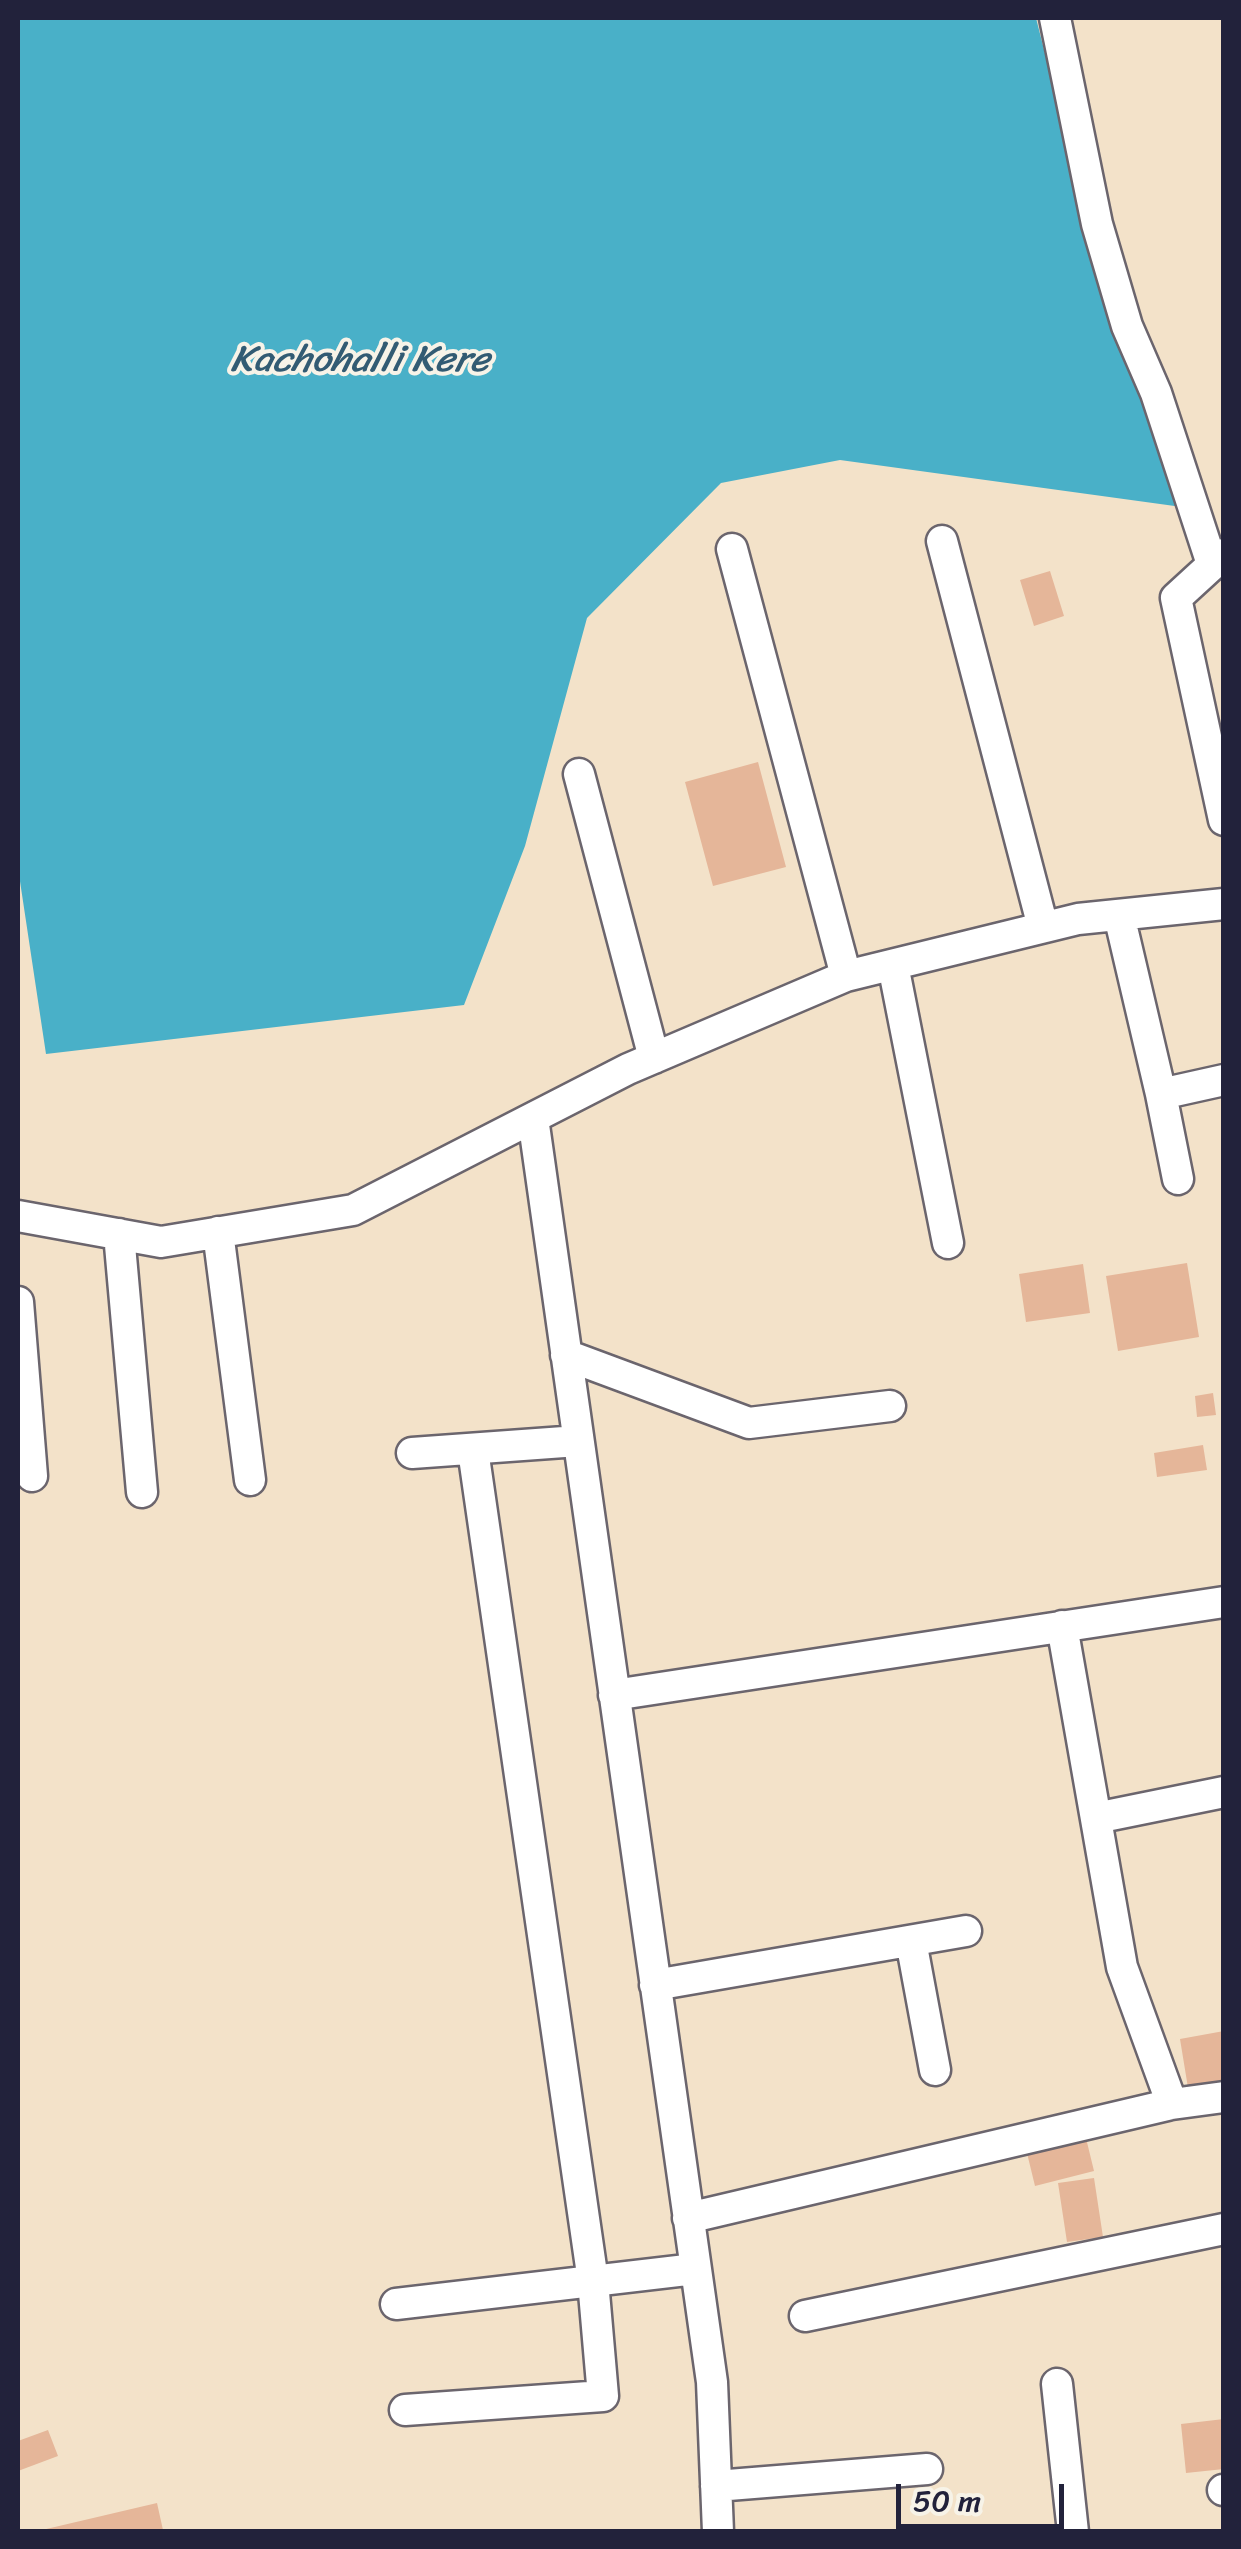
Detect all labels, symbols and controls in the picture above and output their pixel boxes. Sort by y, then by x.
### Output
water label: Kachohalli Kere [230,338,490,384]
scale bar [901,2464,1068,2526]
text: 50 m [913,2474,981,2528]

